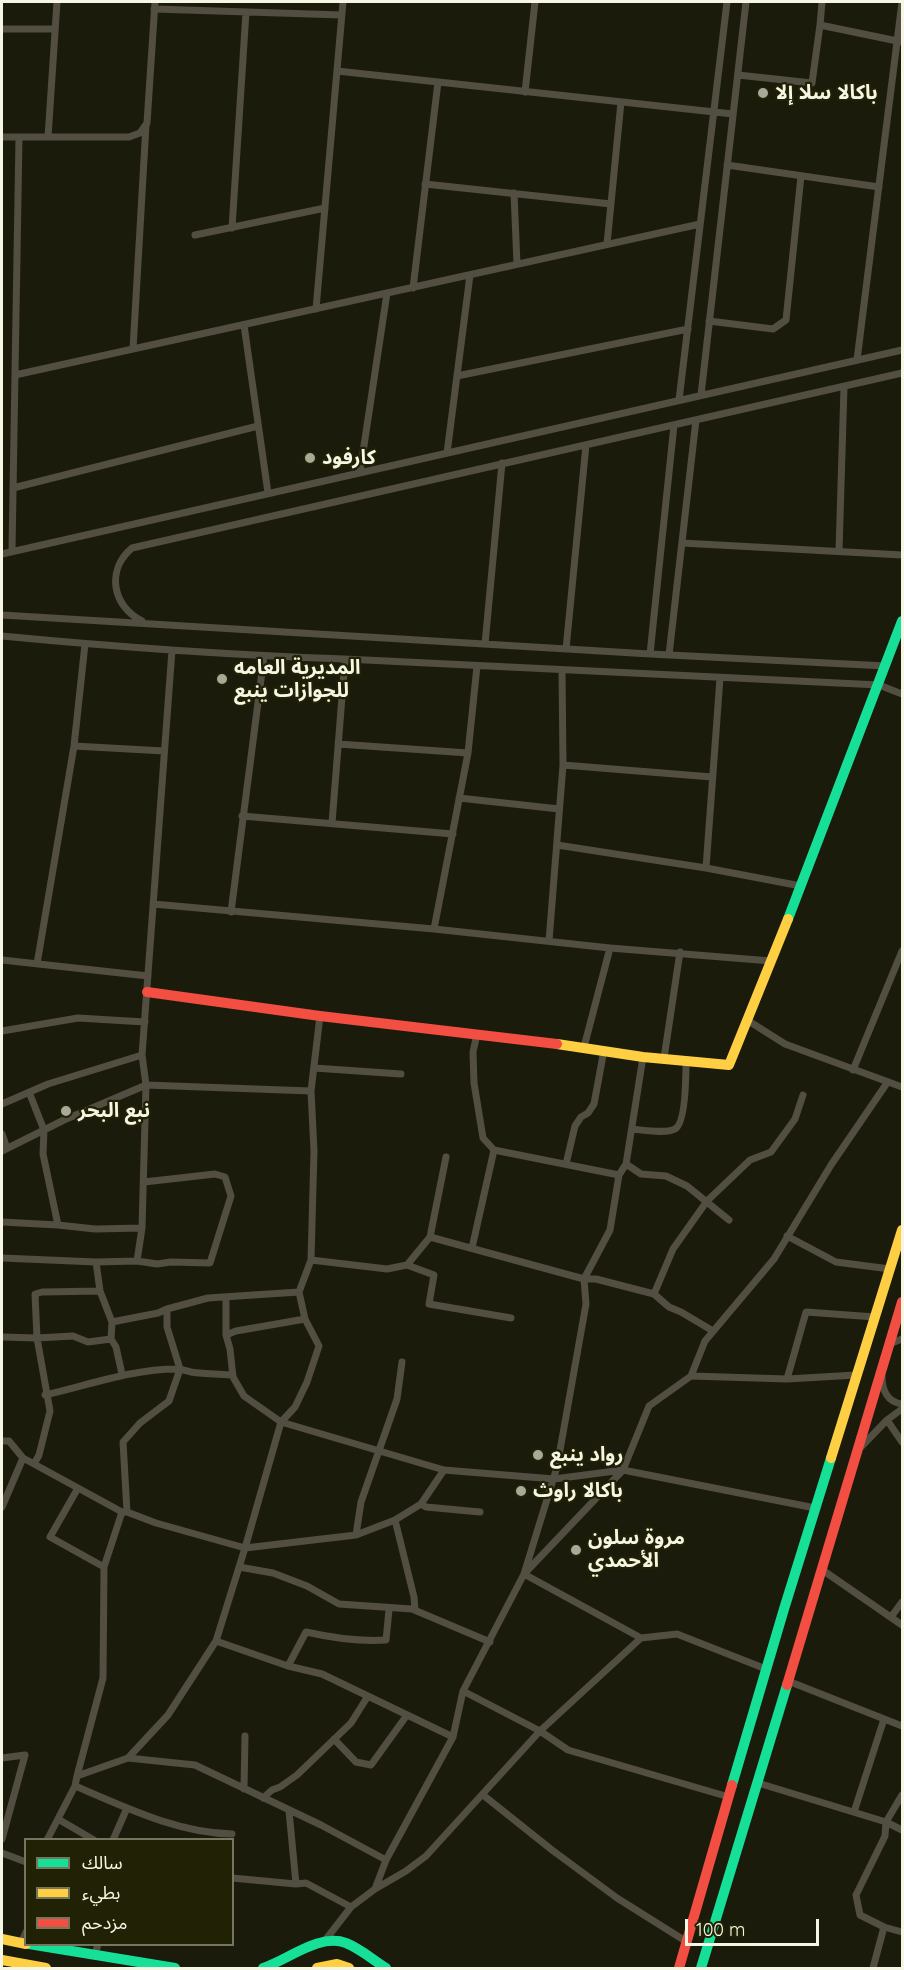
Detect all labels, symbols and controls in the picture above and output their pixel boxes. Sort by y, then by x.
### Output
place label: باكالا سلا إلا [775,81,878,105]
marker: باكالا سلا إلا [756,86,770,100]
place label: كارفود [322,446,376,470]
marker: كارفود [303,451,317,465]
place label: المديرية العامه للجوازات ينبع [234,656,360,703]
marker: المديرية العامه للجوازات ينبع [215,672,229,686]
place label: نبع البحر [78,1099,150,1123]
marker: نبع البحر [59,1104,73,1118]
place label: رواد ينبع [550,1443,623,1467]
marker: رواد ينبع [531,1448,545,1462]
place label: باكالا راوث [533,1479,623,1503]
marker: باكالا راوث [514,1484,528,1498]
place label: مروة سلون الأحمدي [588,1526,685,1573]
marker: مروة سلون الأحمدي [569,1543,583,1557]
legend [24,1838,234,1946]
text: سالك [82,1851,123,1874]
text: بطيء [82,1881,120,1904]
scale bar [688,1907,822,1945]
text: مزدحم [82,1911,127,1934]
text: 100 m [696,1918,745,1941]

